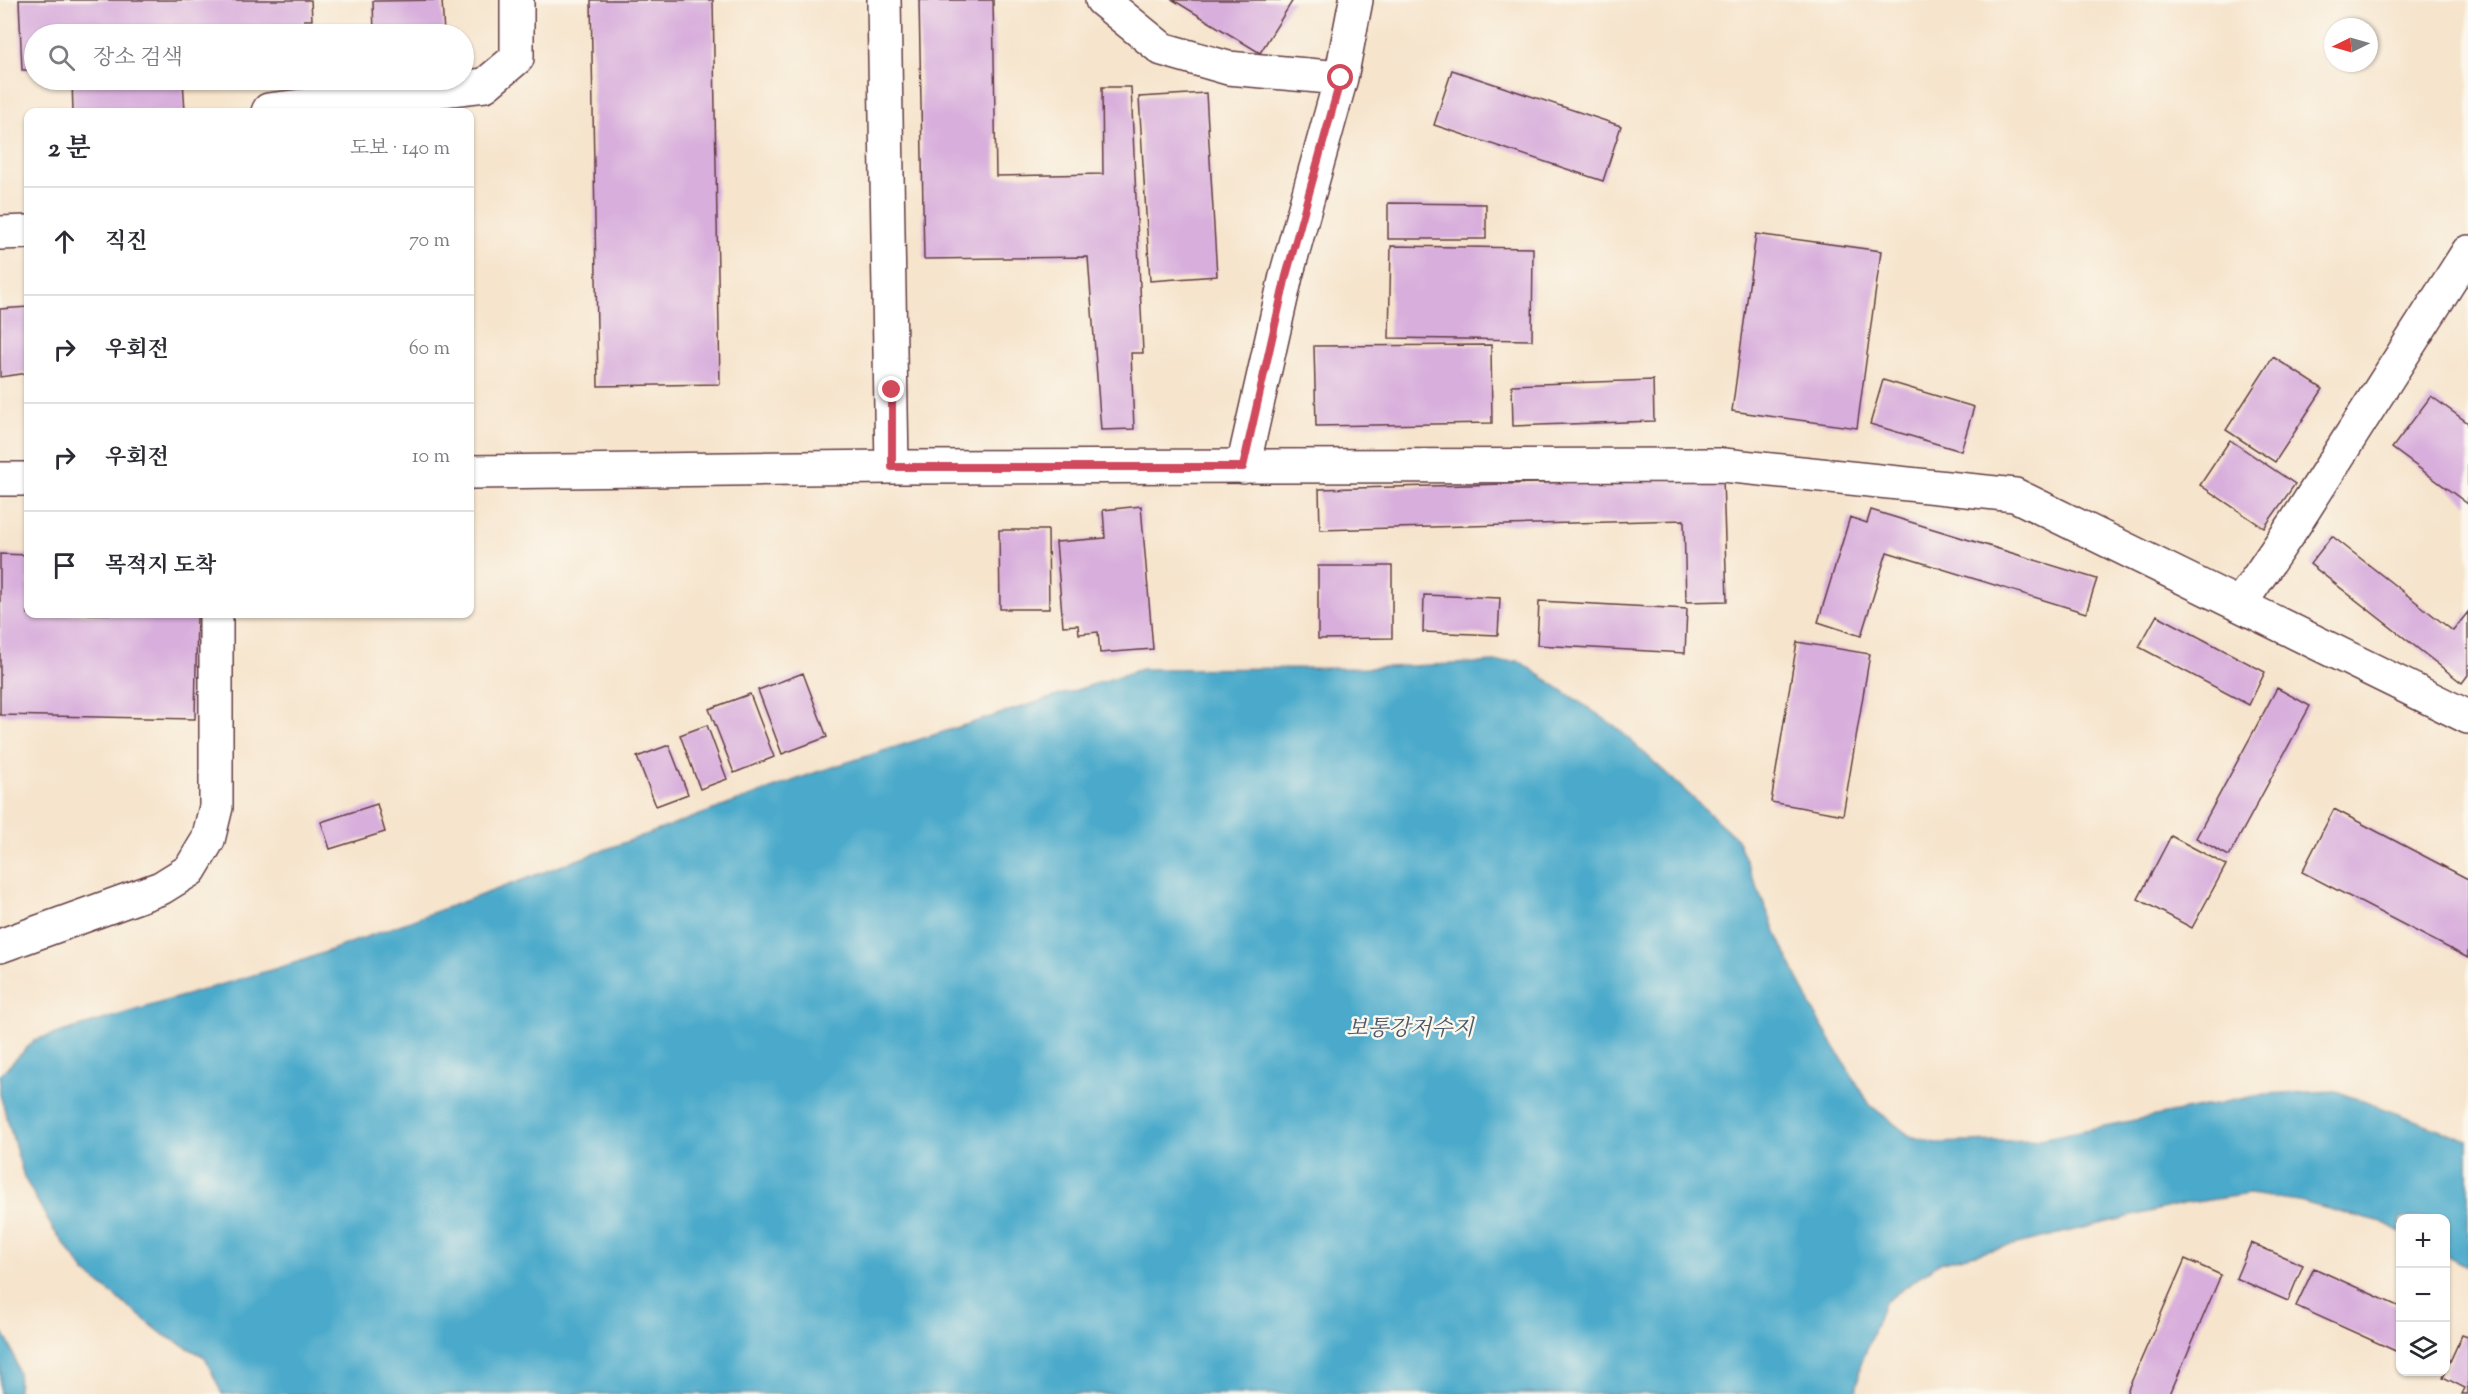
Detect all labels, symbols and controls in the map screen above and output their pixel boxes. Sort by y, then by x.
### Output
north arrow [2324,18,2378,72]
search box [24,24,474,90]
icon: search [45,41,78,74]
text: 장소 검색 [93,43,183,75]
route start [1327,64,1353,90]
text: 2 분 [48,131,91,168]
text: 도보 · 140 m [350,135,450,164]
icon: ahead [48,225,81,258]
text: 직진 [105,227,148,259]
text: 70 m [409,227,450,256]
icon: right [48,333,81,366]
text: 우회전 [105,335,169,367]
text: 60 m [409,335,450,364]
route end [878,376,904,402]
icon: right [48,441,81,474]
text: 우회전 [105,443,169,475]
text: 10 m [412,443,450,472]
icon: arrive [48,549,81,582]
text: 목적지 도착 [105,551,216,583]
water label: 보통강저수지 [1346,1014,1476,1046]
map controls [2396,1214,2450,1376]
button: + [2396,1214,2450,1268]
button: − [2396,1268,2450,1322]
button: layers [2396,1322,2450,1376]

